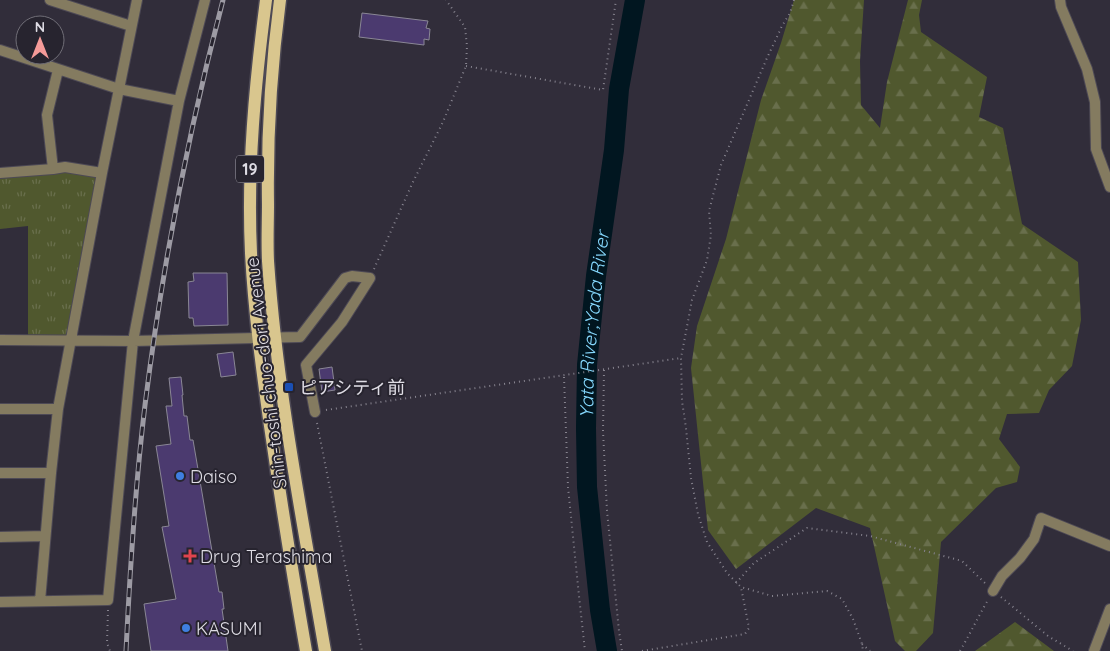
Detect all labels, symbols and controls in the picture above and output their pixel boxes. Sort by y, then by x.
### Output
north arrow [15,15,65,65]
text: N [35,18,45,36]
road number: 19 [236,156,264,182]
water label: Yata River;Yada River [574,227,615,418]
street label: Shin-toshi chuo-dori Avenue [240,256,292,490]
place label: ピアシティ前 [299,376,405,399]
marker: ピアシティ前 [283,381,295,393]
place label: Daiso [190,465,237,488]
marker: Daiso [174,470,186,482]
place label: Drug Terashima [200,545,332,568]
marker: Drug Terashima [184,550,196,562]
place label: KASUMI [196,617,262,640]
marker: KASUMI [180,622,192,634]

